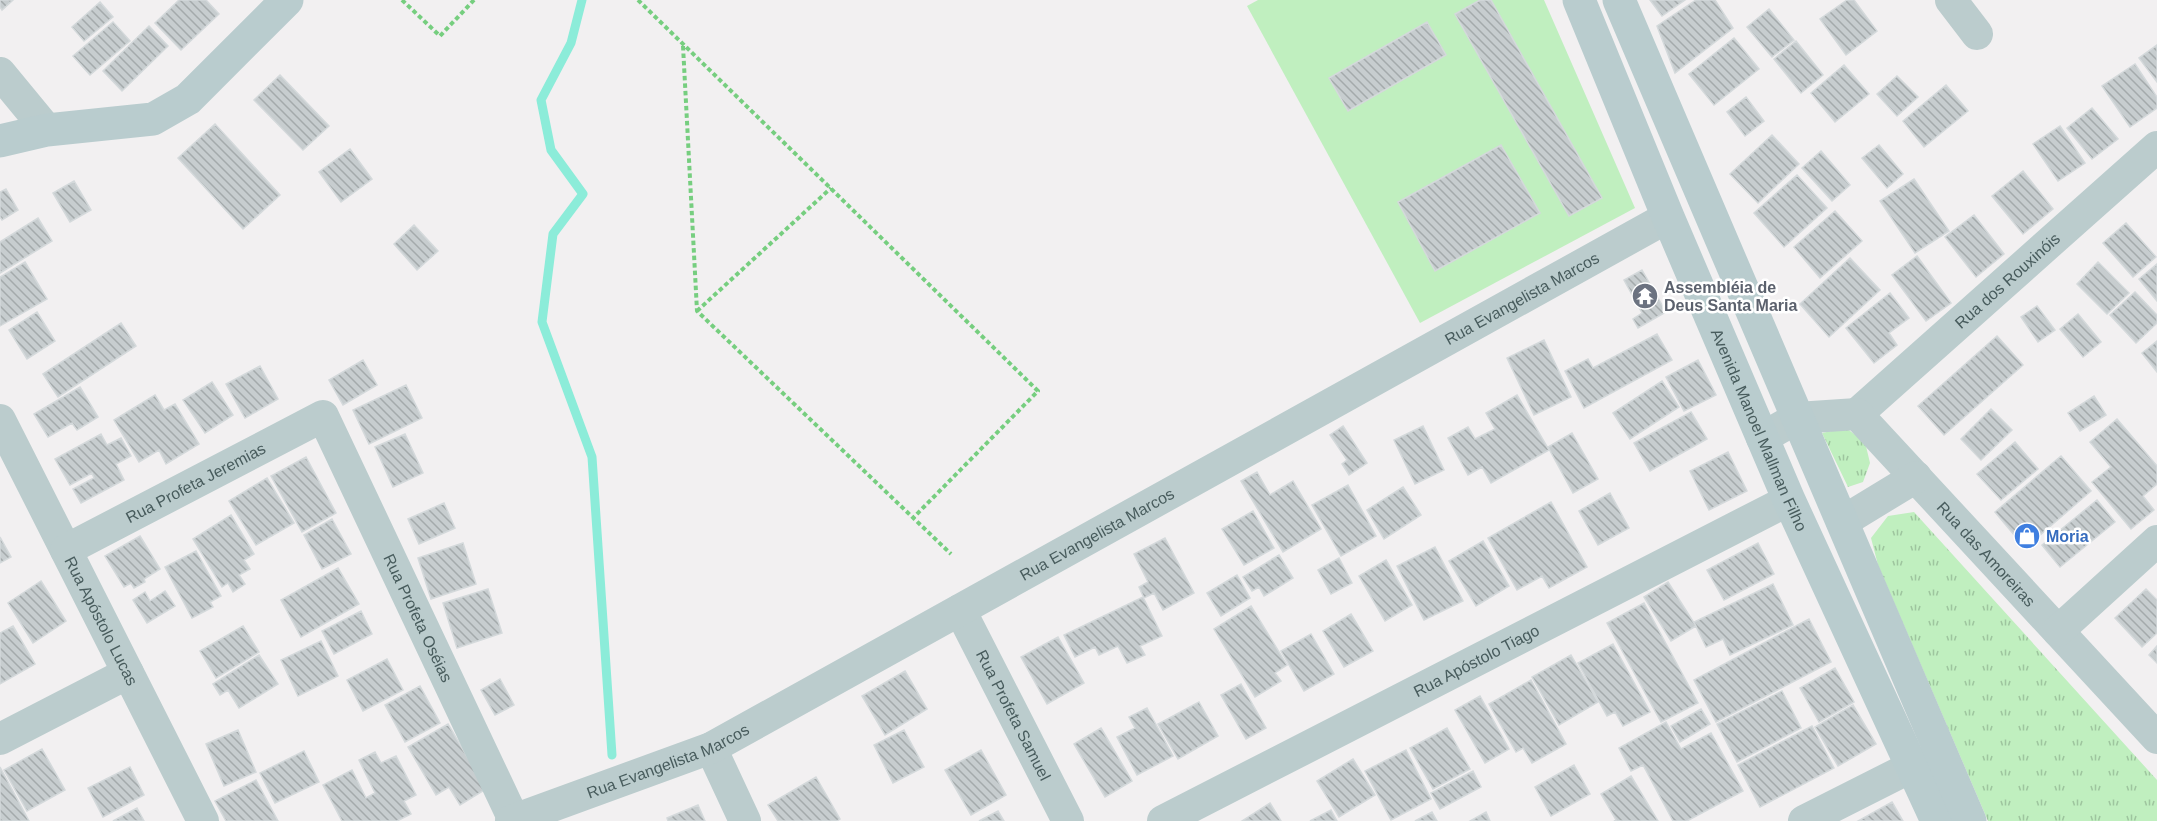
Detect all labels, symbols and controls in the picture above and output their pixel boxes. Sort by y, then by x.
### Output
street label: Rua dos Rouxinóis [1952,230,2063,332]
street label: Rua Evangelista Marcos [1442,249,1602,348]
place label: Assembléia de Deus Santa Maria [1664,279,1797,314]
temple icon: Assembléia de Deus Santa Maria [1630,281,1660,311]
street label: Avenida Manoel Mallman Filho [1708,326,1810,534]
street label: Rua Profeta Jeremias [123,440,268,526]
street label: Rua Evangelista Marcos [1017,485,1177,584]
street label: Rua das Amoreiras [1934,498,2039,610]
shop icon: Moria [2012,521,2042,551]
place label: Moria [2046,528,2089,545]
street label: Rua Profeta Oséias [380,551,455,685]
street label: Rua Apóstolo Lucas [61,554,141,688]
street label: Rua Apóstolo Tiago [1411,622,1542,700]
street label: Rua Profeta Samuel [973,647,1054,783]
street label: Rua Evangelista Marcos [585,721,752,802]

